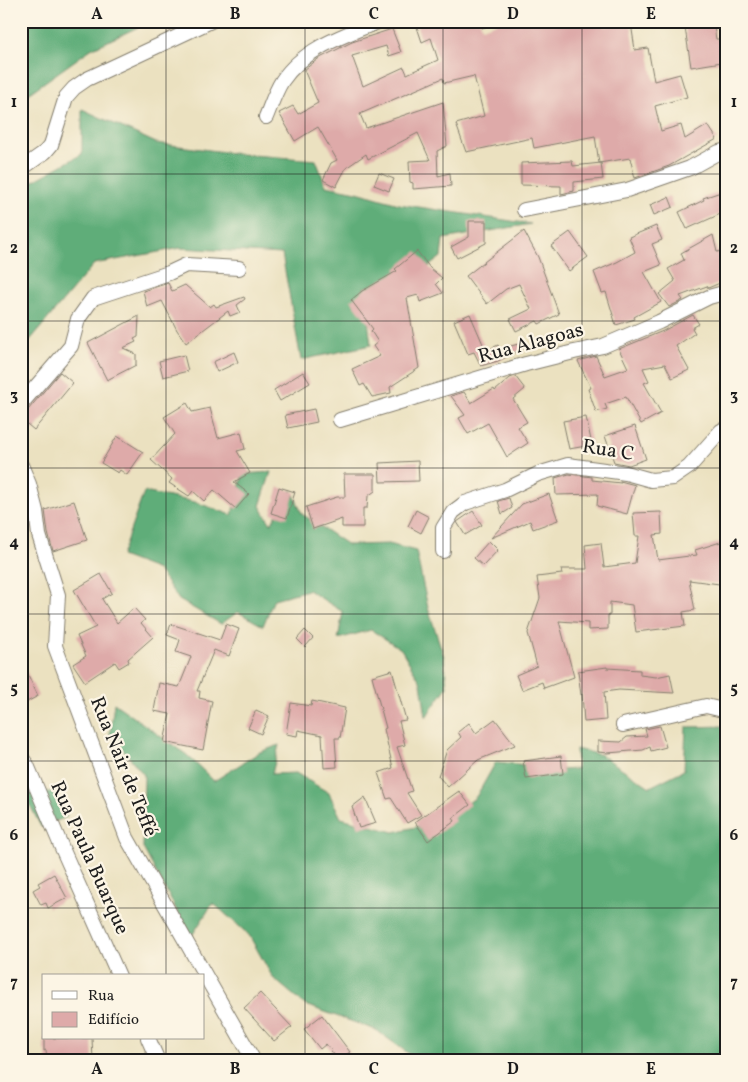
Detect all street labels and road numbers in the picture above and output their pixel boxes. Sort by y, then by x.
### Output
street label: Rua Alagoas [475,316,587,372]
street label: Rua C [580,433,636,469]
street label: Rua Nair de Teffé [82,693,164,841]
street label: Rua Paula Buarque [43,777,135,939]

